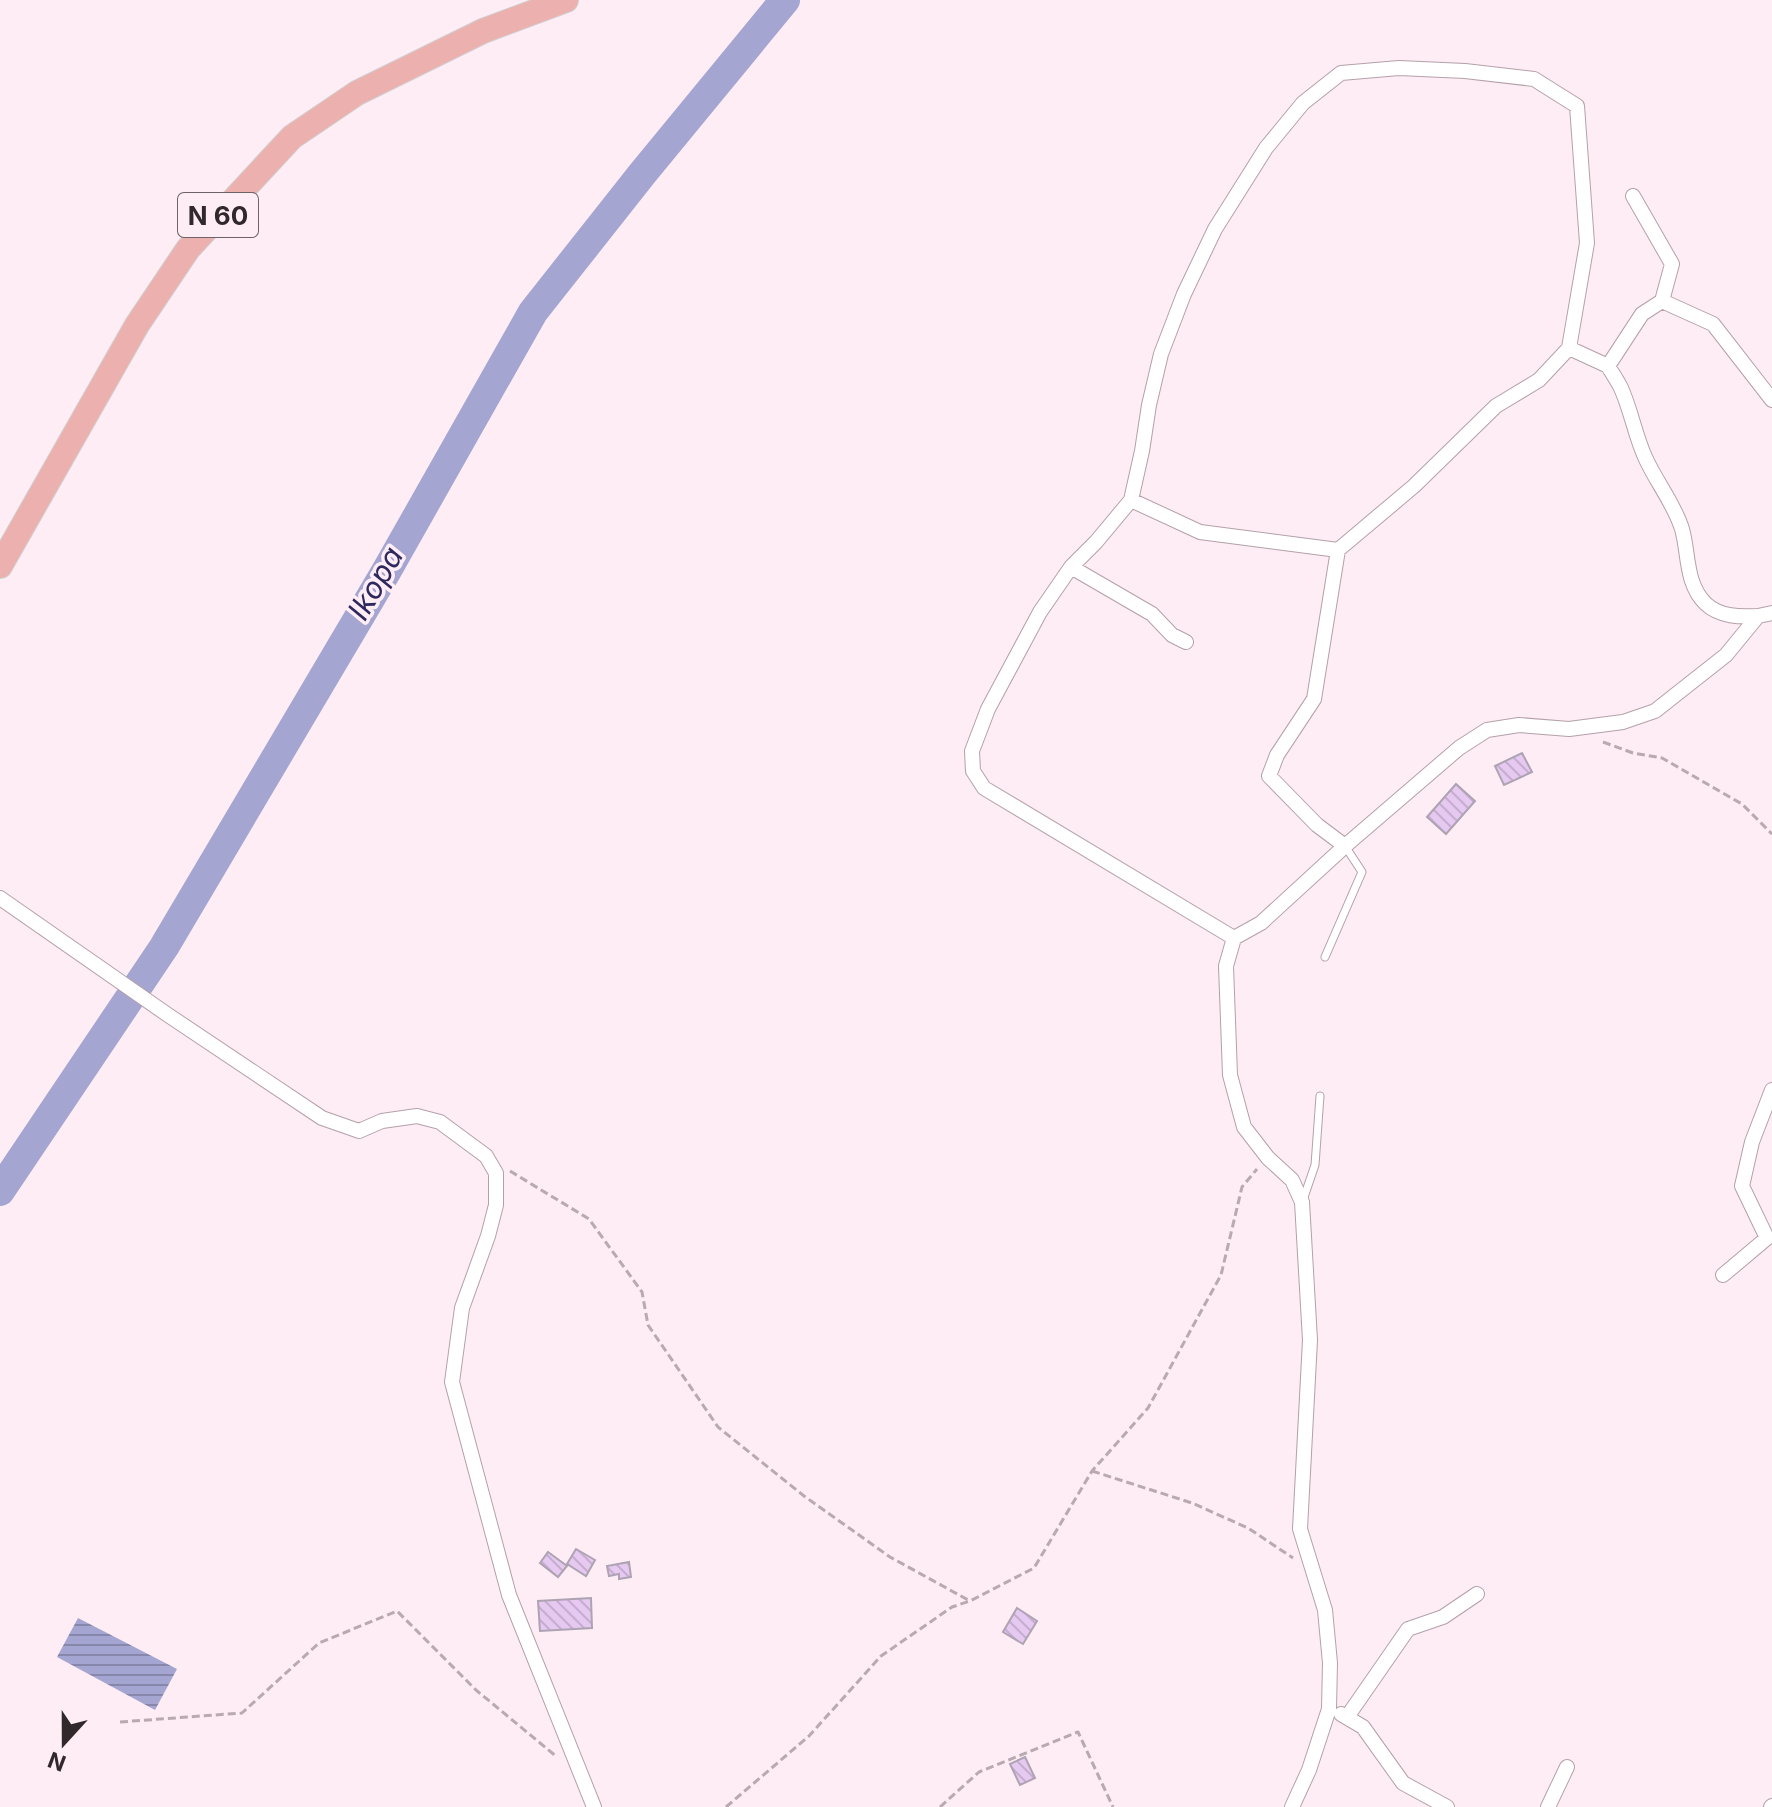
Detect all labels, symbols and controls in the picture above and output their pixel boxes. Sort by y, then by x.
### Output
road number: N 60 [178,193,258,237]
water label: Ikopa [340,540,410,626]
north arrow [24,1703,104,1783]
text: N [44,1747,69,1777]

